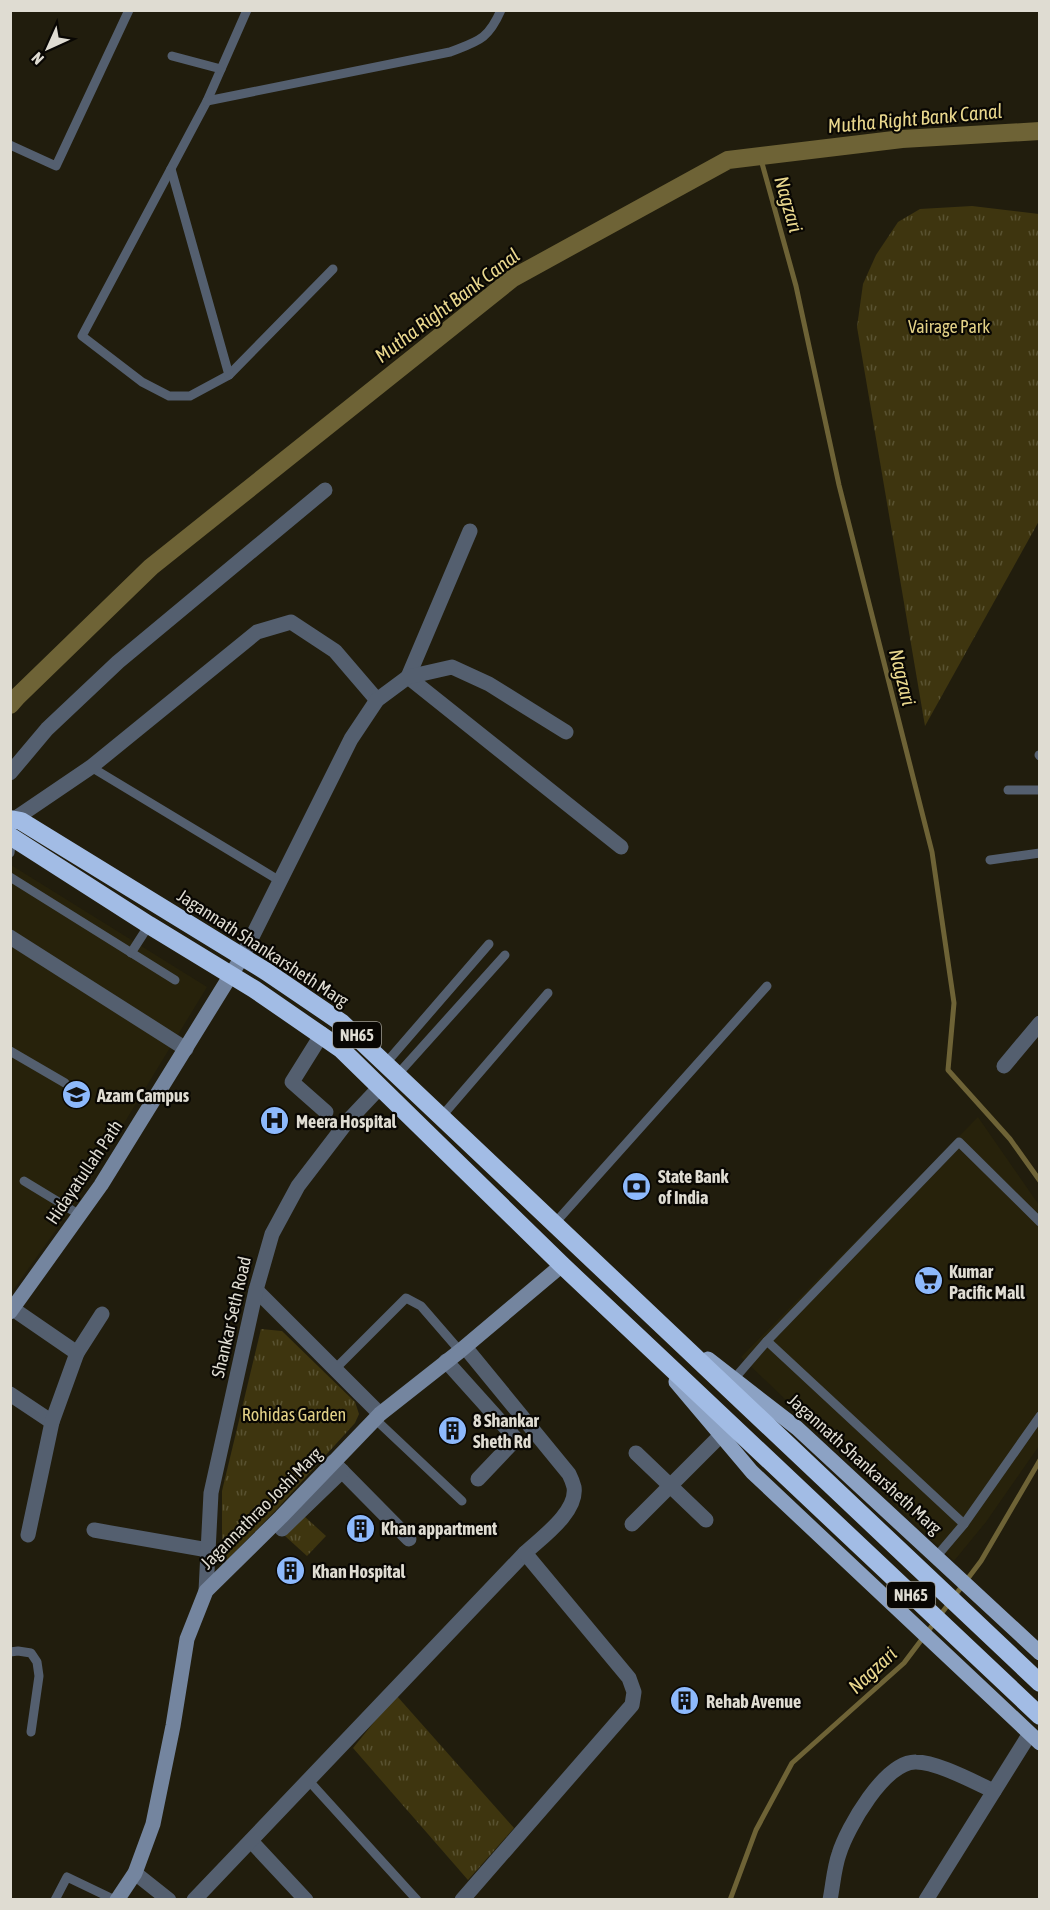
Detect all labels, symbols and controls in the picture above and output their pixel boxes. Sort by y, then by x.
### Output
north arrow [18,18,78,78]
text: N [28,49,47,68]
water label: Mutha Right Bank Canal [827,99,1003,137]
water label: Nagzari [770,173,808,235]
water label: Mutha Right Bank Canal [370,243,524,367]
park label: Vairage Park [908,316,990,337]
water label: Nagzari [885,646,921,708]
street label: Jagannath Shankarsheth Marg [174,885,353,1011]
road number: NH65 [333,1022,381,1048]
school or university icon: Azam Campus [60,1079,92,1111]
place label: Azam Campus [96,1085,190,1106]
hospital icon: Meera Hospital [259,1105,291,1137]
place label: Meera Hospital [296,1111,397,1132]
street label: Hidayatullah Path [42,1116,126,1228]
place label: State Bank of India [658,1166,729,1208]
bank icon: State Bank of India [621,1170,653,1202]
street label: Shankar Seth Road [207,1254,255,1380]
place label: Kumar Pacific Mall [949,1261,1025,1303]
supermarket icon: Kumar Pacific Mall [912,1265,944,1297]
street label: Jagannath Shankarsheth Marg [784,1389,946,1539]
park label: Rohidas Garden [242,1404,346,1425]
place label: 8 Shankar Sheth Rd [473,1410,540,1452]
building icon: 8 Shankar Sheth Rd [436,1414,468,1446]
street label: Jagannathrao Joshi Marg [196,1443,326,1573]
building icon: Khan appartment [344,1512,376,1544]
place label: Khan appartment [381,1518,498,1539]
building icon: Khan Hospital [275,1555,307,1587]
place label: Khan Hospital [312,1561,406,1582]
road number: NH65 [887,1582,935,1608]
water label: Nagzari [843,1642,901,1698]
building icon: Rehab Avenue [669,1685,701,1717]
place label: Rehab Avenue [706,1691,801,1712]

